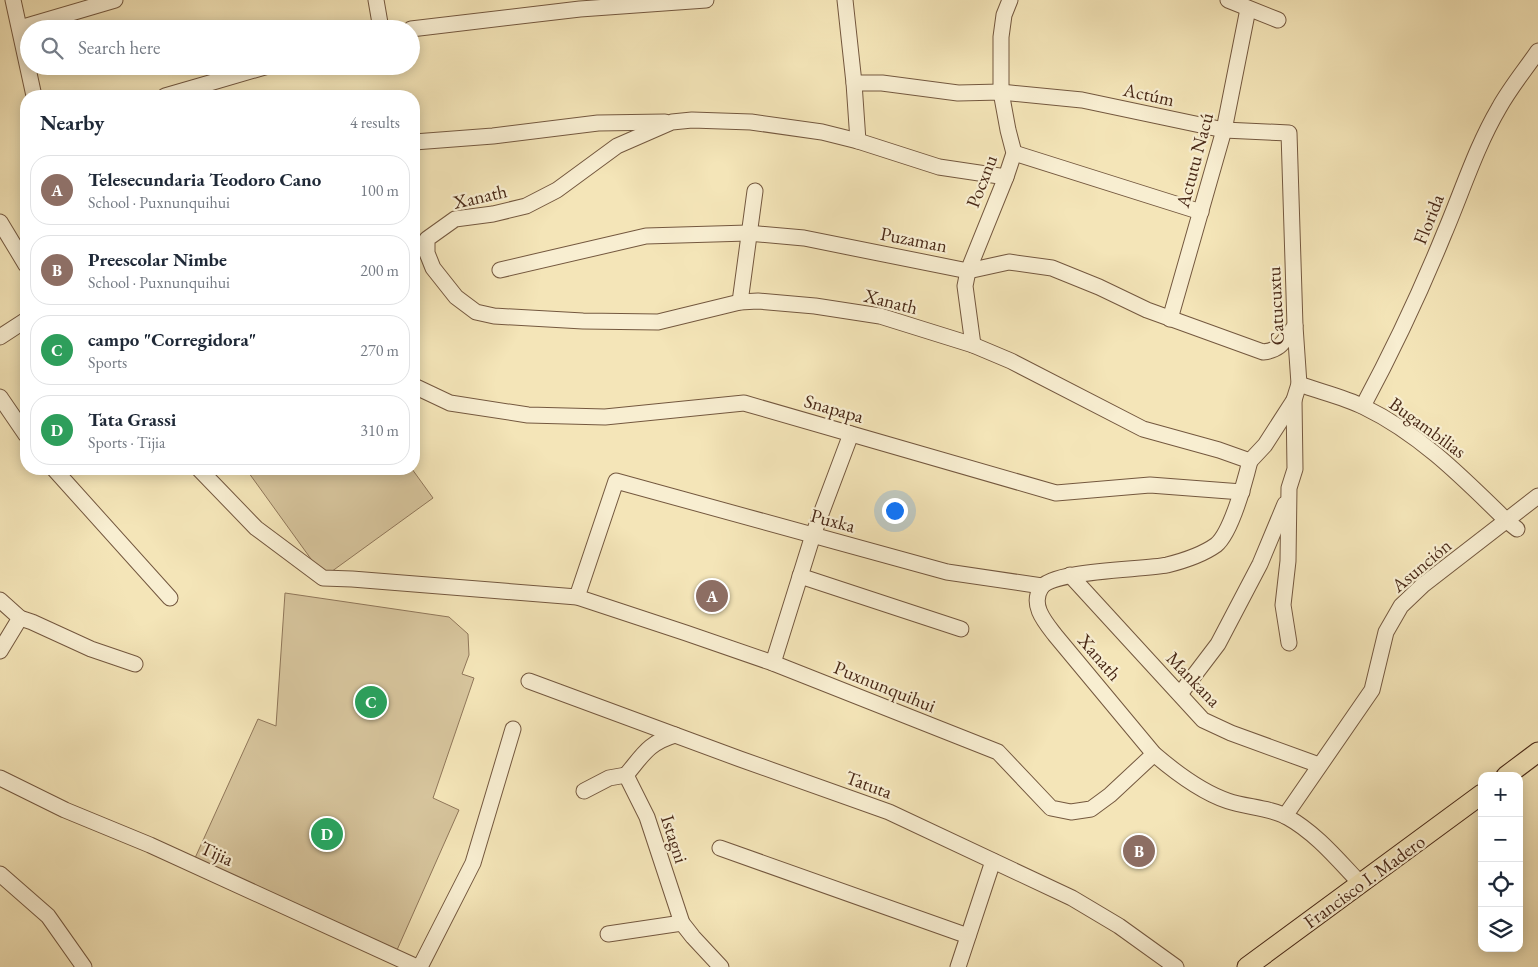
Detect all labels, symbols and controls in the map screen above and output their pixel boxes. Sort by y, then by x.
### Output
search box [20,20,420,75]
icon: search [38,34,66,62]
text: Search here [78,35,160,60]
street label: Actúm [1120,77,1177,112]
text: Nearby [40,109,104,136]
street label: Actutu Nacú [1170,110,1219,211]
text: 4 results [350,112,400,133]
street label: Pocxnu [960,151,1003,211]
text: Telesecundaria Teodoro Cano [88,167,321,192]
street label: Xanath [450,178,510,215]
text: A [51,180,63,201]
text: 100 m [360,180,399,201]
street label: Florida [1407,190,1450,248]
text: School · Puxnunquihui [88,192,230,213]
street label: Puzaman [878,221,949,258]
text: Preescolar Nimbe [88,247,227,272]
text: B [52,260,62,281]
text: 200 m [360,260,399,281]
street label: Catucuxtu [1261,266,1290,346]
text: School · Puxnunquihui [88,272,230,293]
street label: Xanath [860,283,920,320]
text: campo "Corregidora" [88,327,256,352]
text: C [51,340,63,361]
text: 270 m [360,340,399,361]
text: Sports [88,352,127,373]
street label: Snapapa [801,388,867,429]
street label: Bugambilias [1384,391,1471,464]
text: Tata Grassi [88,407,176,432]
text: D [51,420,63,441]
text: 310 m [360,420,399,441]
text: Sports · Tijia [88,432,165,453]
your location [882,498,908,524]
street label: Puxka [808,503,858,539]
street label: Asunción [1385,533,1457,598]
pin: A [696,577,728,615]
street label: Xanath [1072,628,1127,686]
street label: Mankana [1161,646,1227,713]
street label: Puxnunquihui [830,655,940,718]
pin: C [355,683,387,721]
street label: Tatuta [842,765,896,805]
map controls [1478,772,1523,952]
button: + [1478,772,1523,817]
street label: Istagni [655,812,694,867]
pin: D [311,815,343,853]
button: − [1478,817,1523,862]
street label: Francisco I. Madero [1298,829,1430,934]
pin: B [1123,832,1155,870]
street label: Tijia [196,835,238,872]
button: locate [1478,862,1523,907]
button: layers [1478,907,1523,952]

